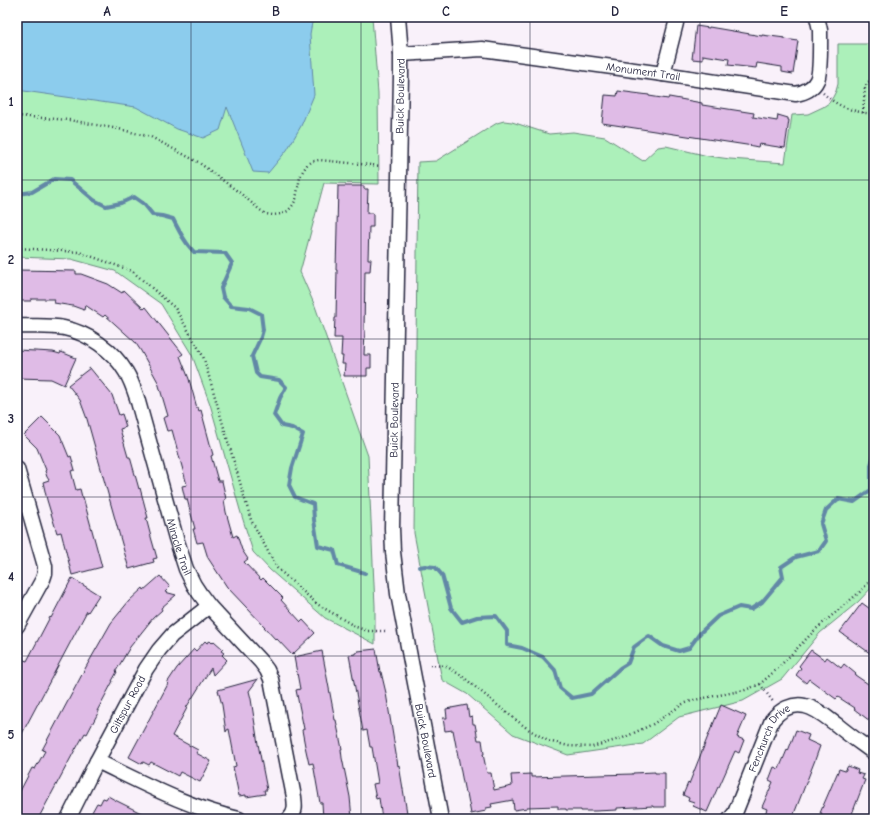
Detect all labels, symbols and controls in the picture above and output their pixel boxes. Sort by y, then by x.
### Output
text: A [103,4,111,19]
text: B [272,4,280,19]
text: C [442,4,450,19]
text: D [611,4,619,19]
text: E [780,4,788,19]
street label: Buick Boulevard [393,58,408,134]
street label: Monument Trail [605,60,681,84]
text: 1 [8,94,14,109]
text: 2 [8,252,14,267]
street label: Buick Boulevard [387,382,402,458]
text: 3 [8,411,14,426]
street label: Miracle Trail [164,517,194,578]
text: 4 [8,569,14,584]
street label: Giltspur Road [107,673,148,736]
street label: Fenchurch Drive [746,701,792,774]
street label: Buick Boulevard [412,703,439,779]
text: 5 [8,727,15,742]

